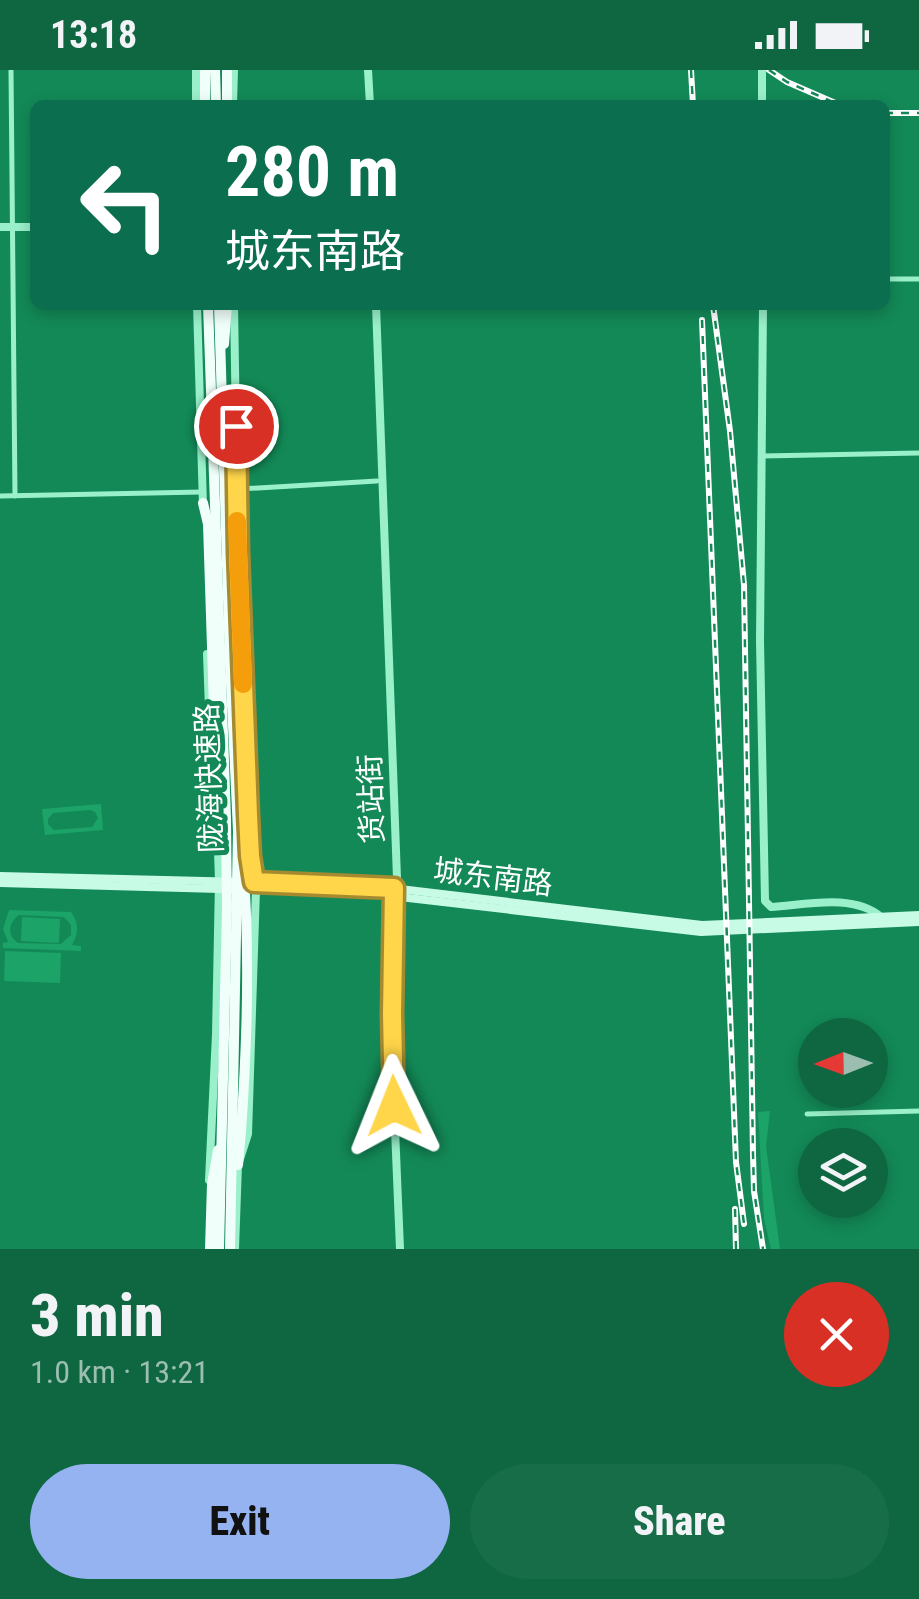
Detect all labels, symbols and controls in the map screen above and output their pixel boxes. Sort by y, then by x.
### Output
text: 13:18 [50,13,137,57]
text: 280 m [225,131,399,213]
icon: left [60,140,190,270]
text: 城东南路 [225,225,405,278]
pin [194,384,279,469]
icon: arrive [209,399,264,454]
street label: 陇海快速路 [189,702,229,854]
street label: 货站街 [352,753,390,845]
street label: 城东南路 [431,852,555,902]
north arrow [798,1018,888,1108]
map controls [798,1018,888,1218]
position arrow [342,1054,446,1158]
button: layers [798,1128,888,1218]
text: 3 min [30,1280,164,1351]
button: close [784,1282,889,1387]
text: 1.0 km · 13:21 [30,1353,209,1391]
button: Exit [30,1464,450,1579]
button: Share [470,1464,889,1579]

